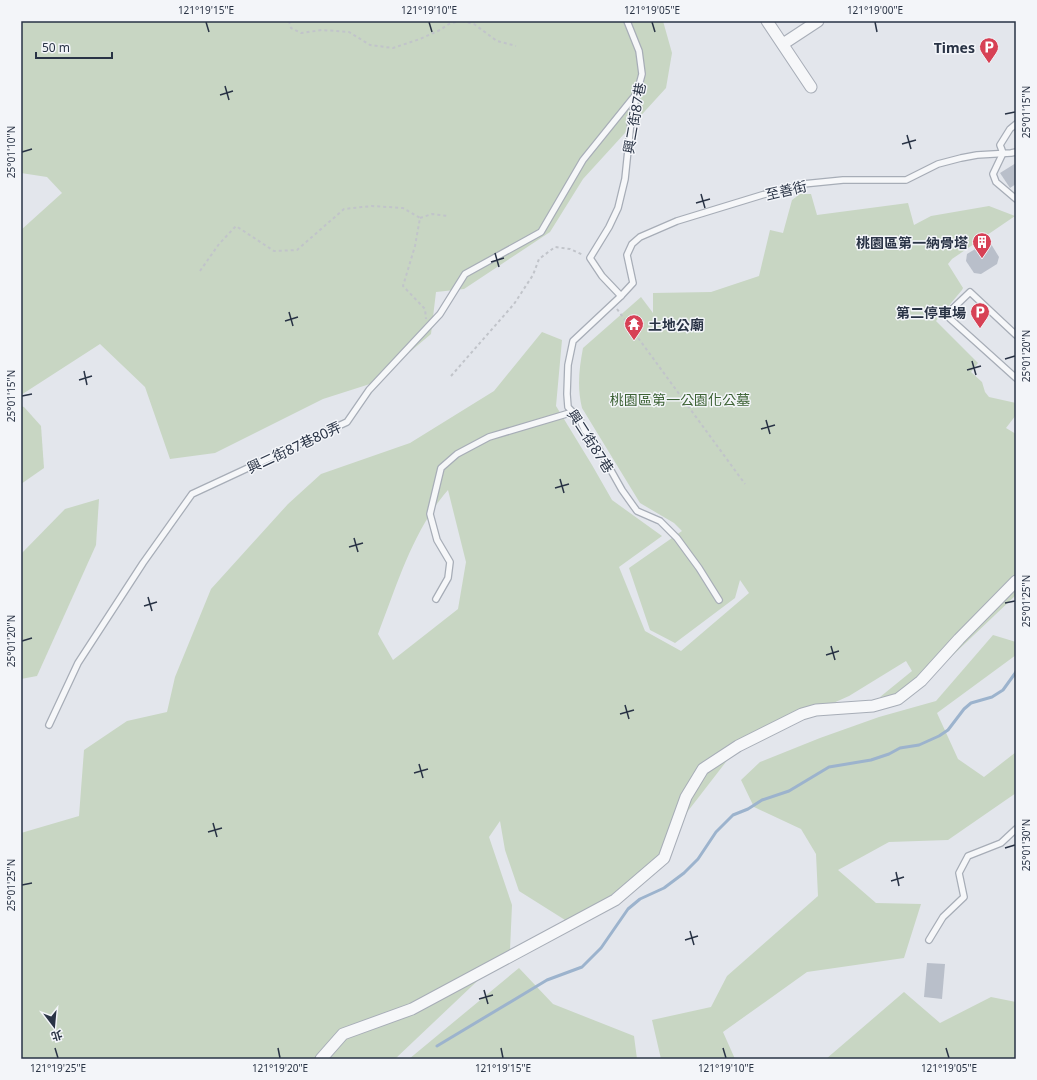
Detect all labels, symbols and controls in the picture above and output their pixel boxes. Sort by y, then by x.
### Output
text: 121°19'15"E [178,3,234,17]
text: 121°19'10"E [401,3,457,17]
text: 121°19'05"E [624,3,680,17]
text: 121°19'00"E [847,3,903,17]
scale bar [36,34,112,60]
parking icon: Times [978,36,1000,64]
place label: Times [934,38,975,57]
text: 50 m [42,39,70,56]
street label: 興二街87巷 [618,81,650,155]
text: 25°01'15"N [1019,86,1033,138]
text: 25°01'10"N [4,126,18,178]
street label: 至善街 [763,176,809,204]
building icon: 桃園區第一納骨塔 [971,231,993,259]
place label: 桃園區第一納骨塔 [856,233,968,252]
parking icon: 第二停車場 [969,301,991,329]
place label: 第二停車場 [896,303,966,322]
temple icon: 土地公廟 [623,313,645,341]
place label: 土地公廟 [648,315,704,334]
text: 25°01'20"N [1019,330,1033,382]
text: 25°01'15"N [4,370,18,422]
park label: 桃園區第一公園化公墓 [610,390,750,409]
street label: 興二街87巷 [563,406,619,476]
street label: 興二街87巷80弄 [244,417,344,477]
text: 25°01'25"N [1019,575,1033,627]
text: 25°01'20"N [4,615,18,667]
text: 25°01'30"N [1019,819,1033,871]
text: 25°01'25"N [4,859,18,911]
north arrow [34,1006,74,1046]
text: 北 [50,1027,64,1045]
text: 121°19'25"E [30,1061,86,1075]
text: 121°19'20"E [252,1061,308,1075]
text: 121°19'15"E [475,1061,531,1075]
text: 121°19'10"E [698,1061,754,1075]
text: 121°19'05"E [921,1061,977,1075]

